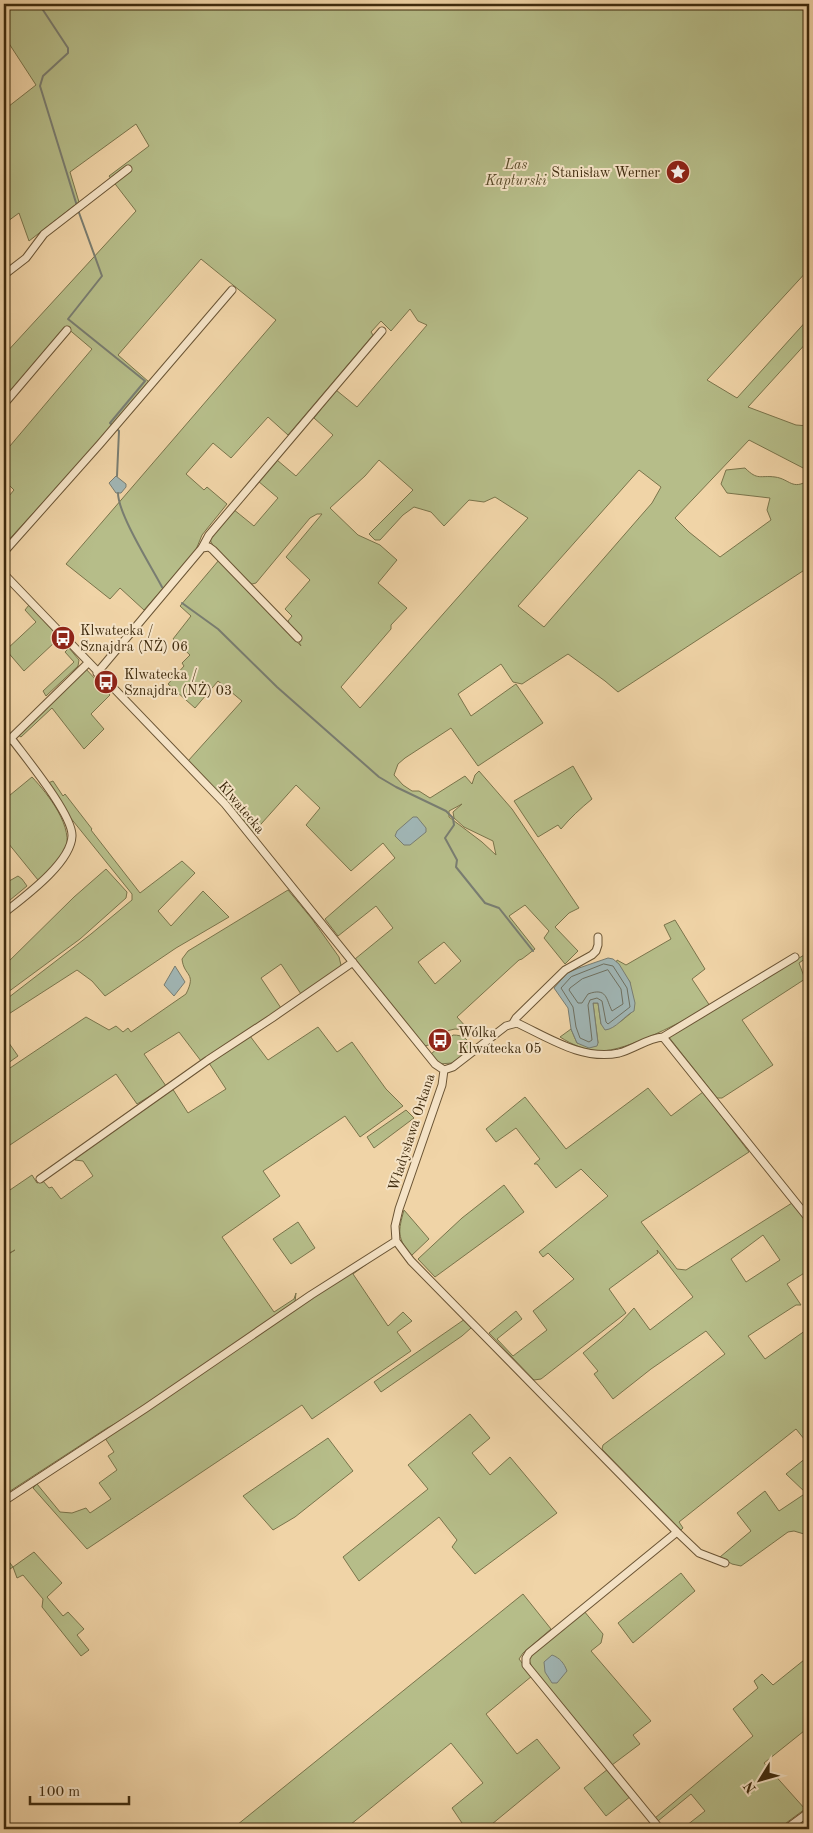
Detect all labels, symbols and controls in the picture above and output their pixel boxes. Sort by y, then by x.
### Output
park label: Las Kapturski [484,158,547,189]
place icon: Stanisław Werner [665,159,691,185]
place label: Stanisław Werner [551,166,660,180]
place label: Klwatecka / Sznajdra (NŻ) 06 [80,624,188,654]
bus stop icon: Klwatecka / Sznajdra (NŻ) 06 [50,625,76,651]
place label: Klwatecka / Sznajdra (NŻ) 03 [124,668,232,698]
bus stop icon: Klwatecka / Sznajdra (NŻ) 03 [93,669,119,695]
street label: Klwatecka [216,779,267,836]
place label: Wólka Klwatecka 05 [458,1026,542,1056]
bus stop icon: Wólka Klwatecka 05 [427,1027,453,1053]
street label: Władysława Orkana [386,1072,438,1193]
north arrow [736,1756,786,1806]
scale bar [30,1773,129,1805]
text: N [741,1778,759,1796]
text: 100 m [38,1785,80,1800]

